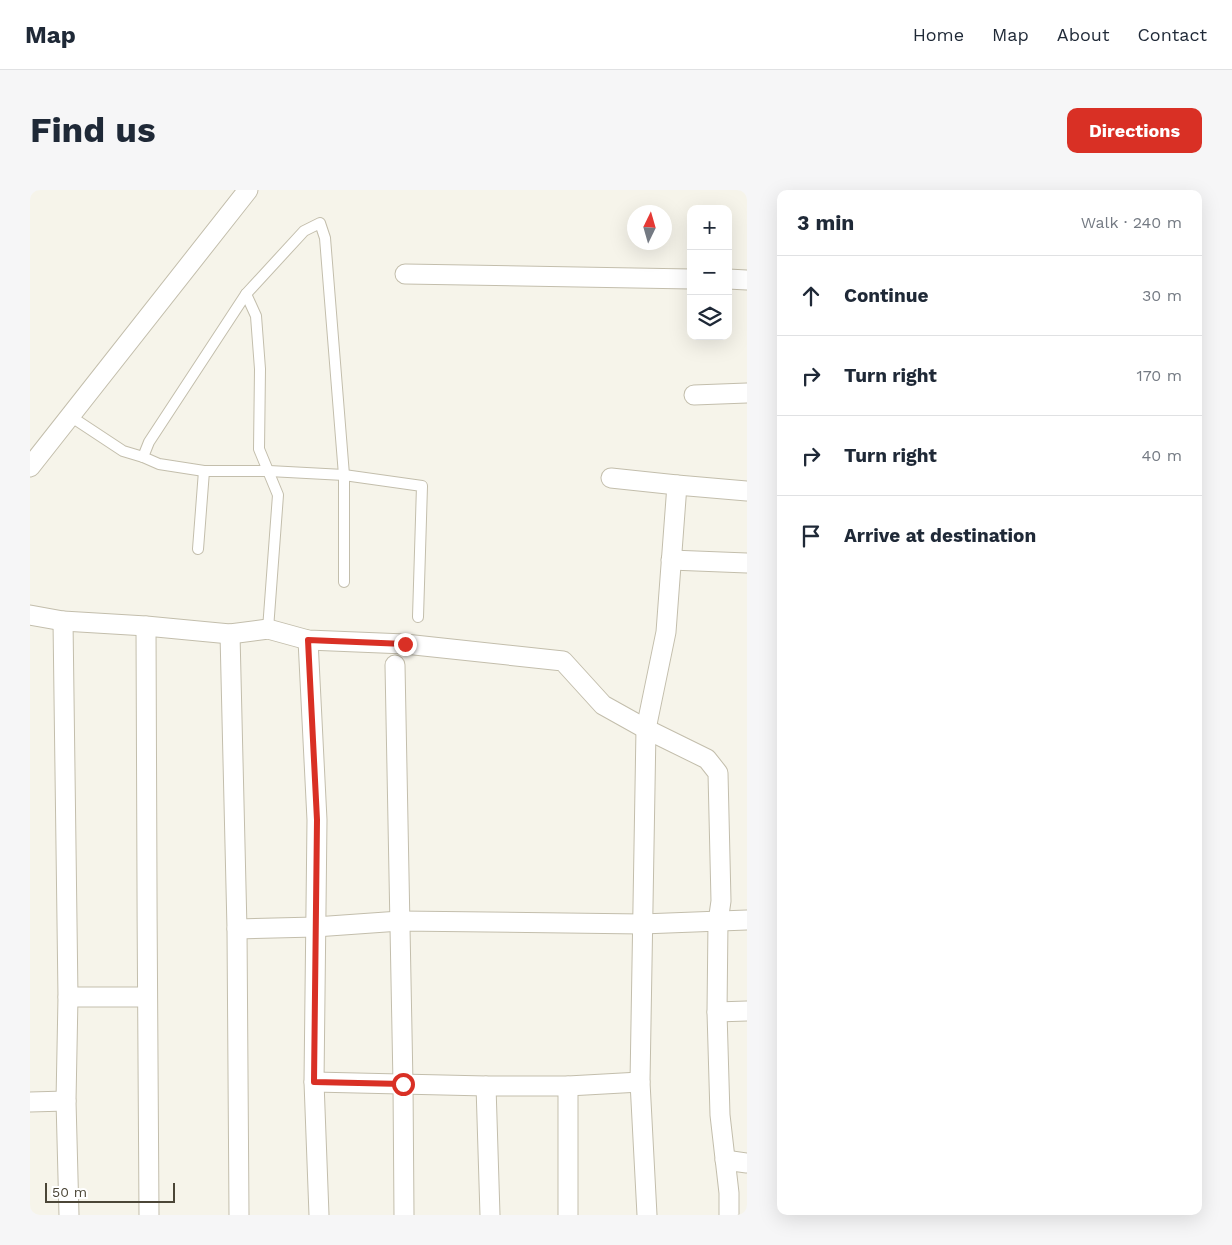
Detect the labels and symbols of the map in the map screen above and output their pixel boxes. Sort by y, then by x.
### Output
north arrow [627,205,672,250]
route end [394,633,417,656]
route start [392,1073,415,1096]
scale bar [45,1180,175,1203]

